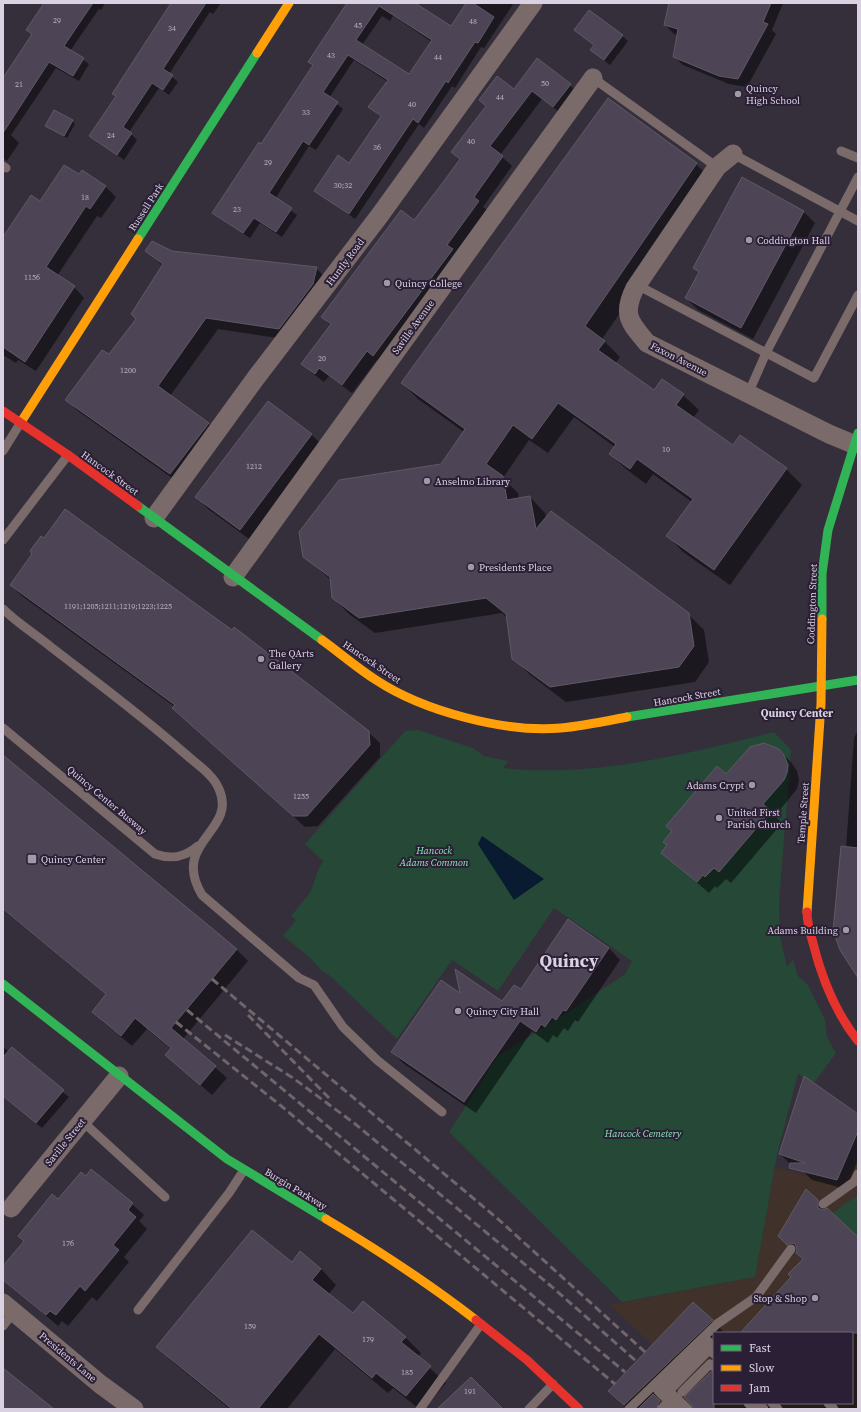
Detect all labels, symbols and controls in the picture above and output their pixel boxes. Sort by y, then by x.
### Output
house number: 29 [53,15,61,26]
house number: 48 [469,16,477,27]
house number: 45 [354,20,362,31]
house number: 34 [168,23,176,34]
house number: 43 [327,50,335,61]
house number: 44 [434,52,442,63]
house number: 50 [541,78,549,89]
house number: 21 [15,79,23,90]
place label: Quincy High School [746,82,800,107]
marker: Quincy High School [733,89,743,99]
house number: 44 [496,92,504,103]
house number: 40 [408,99,416,110]
house number: 33 [302,107,310,118]
house number: 24 [107,130,115,141]
house number: 40 [467,136,475,147]
house number: 36 [373,142,381,153]
house number: 29 [264,157,272,168]
street label: Russell Park [126,180,167,233]
house number: 30;32 [334,180,352,191]
house number: 18 [81,192,89,203]
house number: 23 [233,204,241,215]
place label: Coddington Hall [757,234,830,247]
marker: Coddington Hall [744,235,754,245]
street label: Huntly Road [323,236,367,288]
house number: 1156 [24,272,40,283]
place label: Quincy College [395,277,462,290]
marker: Quincy College [382,278,392,288]
street label: Saville Avenue [389,297,437,357]
street label: Faxon Avenue [648,339,710,379]
house number: 20 [318,353,326,364]
house number: 1200 [120,365,136,376]
house number: 10 [662,444,670,455]
street label: Hancock Street [79,448,142,499]
house number: 1212 [246,461,262,472]
place label: Anselmo Library [435,475,511,488]
marker: Anselmo Library [422,476,432,486]
place label: Presidents Place [479,561,552,574]
marker: Presidents Place [466,562,476,572]
street label: Coddington Street [804,563,820,644]
house number: 1191;1205;1211;1219;1223;1225 [64,601,172,612]
street label: Hancock Street [340,638,404,687]
place label: The QArts Gallery [269,647,314,672]
marker: The QArts Gallery [256,654,266,664]
street label: Hancock Street [653,685,722,709]
district label: Quincy Center [761,706,834,721]
street label: Quincy Center Busway [64,763,150,838]
place label: Adams Crypt [687,779,745,792]
marker: Adams Crypt [747,780,757,790]
street label: Temple Street [794,781,812,844]
house number: 1255 [293,791,309,802]
place label: United First Parish Church [727,806,791,831]
marker: United First Parish Church [714,813,724,823]
park label: Hancock Adams Common [399,844,469,869]
marker: Quincy Center [26,853,38,865]
place label: Quincy Center [41,853,106,866]
place label: Adams Building [768,924,838,937]
marker: Adams Building [841,925,851,935]
district label: Quincy [539,948,599,973]
place label: Quincy City Hall [466,1005,539,1018]
marker: Quincy City Hall [453,1006,463,1016]
street label: Saville Street [42,1115,89,1168]
park label: Hancock Cemetery [604,1127,682,1140]
street label: Burgin Parkway [262,1165,330,1213]
house number: 176 [62,1238,74,1249]
place label: Stop & Shop [753,1292,807,1305]
marker: Stop & Shop [810,1293,820,1303]
house number: 159 [244,1321,256,1332]
street label: Presidents Lane [37,1329,99,1385]
legend [713,1332,853,1404]
house number: 179 [362,1334,374,1345]
text: Fast [749,1340,771,1356]
text: Slow [749,1360,775,1376]
house number: 185 [401,1367,413,1378]
text: Jam [748,1380,770,1396]
house number: 191 [464,1386,476,1397]

